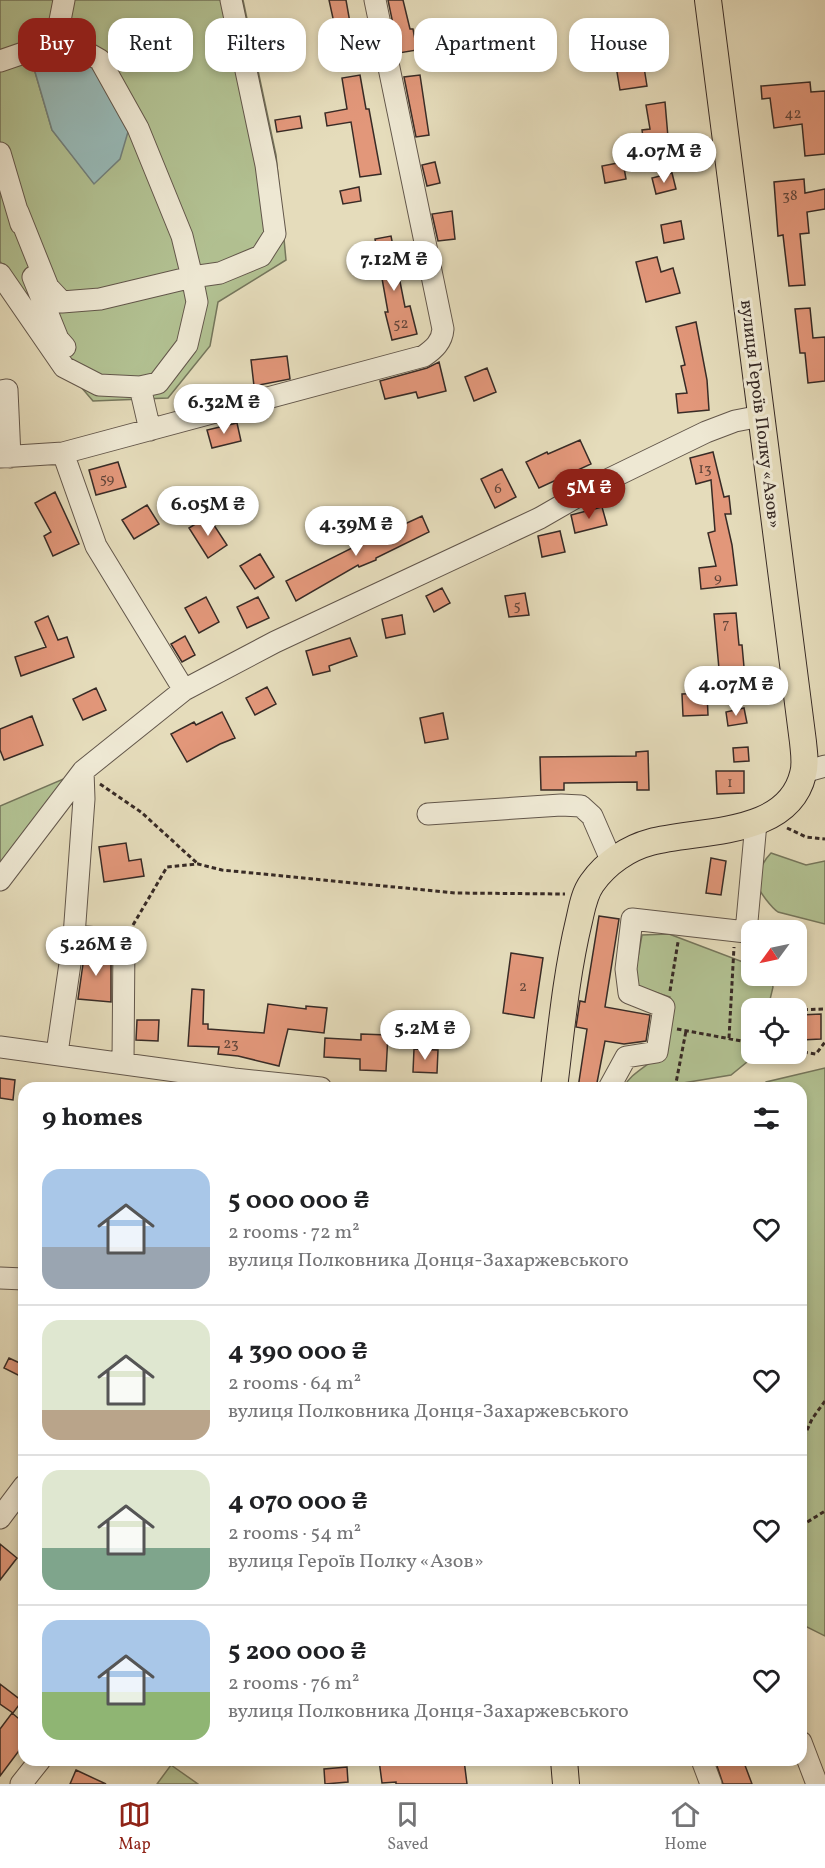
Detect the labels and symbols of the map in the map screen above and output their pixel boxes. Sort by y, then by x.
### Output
house number: 42 [784,104,802,125]
pin: 4.07M ₴ [609,133,719,184]
house number: 38 [782,186,798,207]
pin: 7.12M ₴ [339,241,449,292]
street label: вулиця Героїв Полку «Азов» [733,298,786,530]
house number: 52 [393,314,409,335]
pin: 6.32M ₴ [169,384,279,435]
house number: 13 [698,459,712,480]
house number: 59 [100,469,115,490]
pin: 5M ₴ [553,469,625,520]
house number: 6 [494,479,502,500]
pin: 6.05M ₴ [153,486,263,537]
pin: 4.39M ₴ [301,506,411,557]
house number: 9 [714,568,722,589]
house number: 5 [513,596,521,617]
house number: 7 [722,614,730,635]
pin: 4.07M ₴ [681,666,791,717]
house number: 1 [727,773,733,794]
north arrow [741,920,807,986]
pin: 5.26M ₴ [41,926,151,977]
house number: 2 [519,977,527,998]
pin: 5.2M ₴ [376,1010,474,1061]
house number: 23 [223,1034,239,1055]

